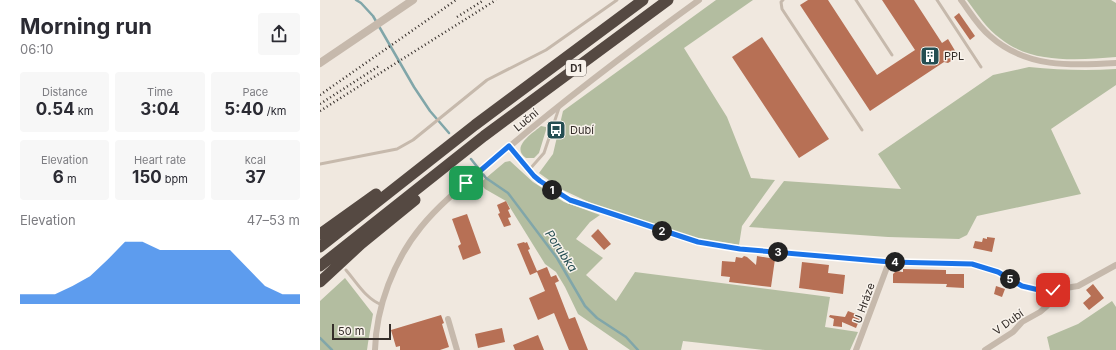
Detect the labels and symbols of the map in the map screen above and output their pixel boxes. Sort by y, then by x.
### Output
building icon: PPL [919,45,941,67]
place label: PPL [944,49,964,63]
road number: D1 [566,60,586,76]
street label: Luční [511,105,542,134]
bus stop icon: Dubí [545,119,567,141]
place label: Dubí [570,123,594,137]
pin [449,166,483,200]
pin: 1 [542,180,562,200]
pin: 2 [652,221,672,241]
water label: Porubka [542,227,581,275]
pin: 3 [768,242,788,262]
pin: 4 [885,252,905,272]
pin: 5 [1000,269,1020,289]
pin [1036,273,1070,307]
street label: U Hráze [850,281,878,325]
street label: V Dubí [990,306,1026,338]
scale bar [332,322,391,341]

